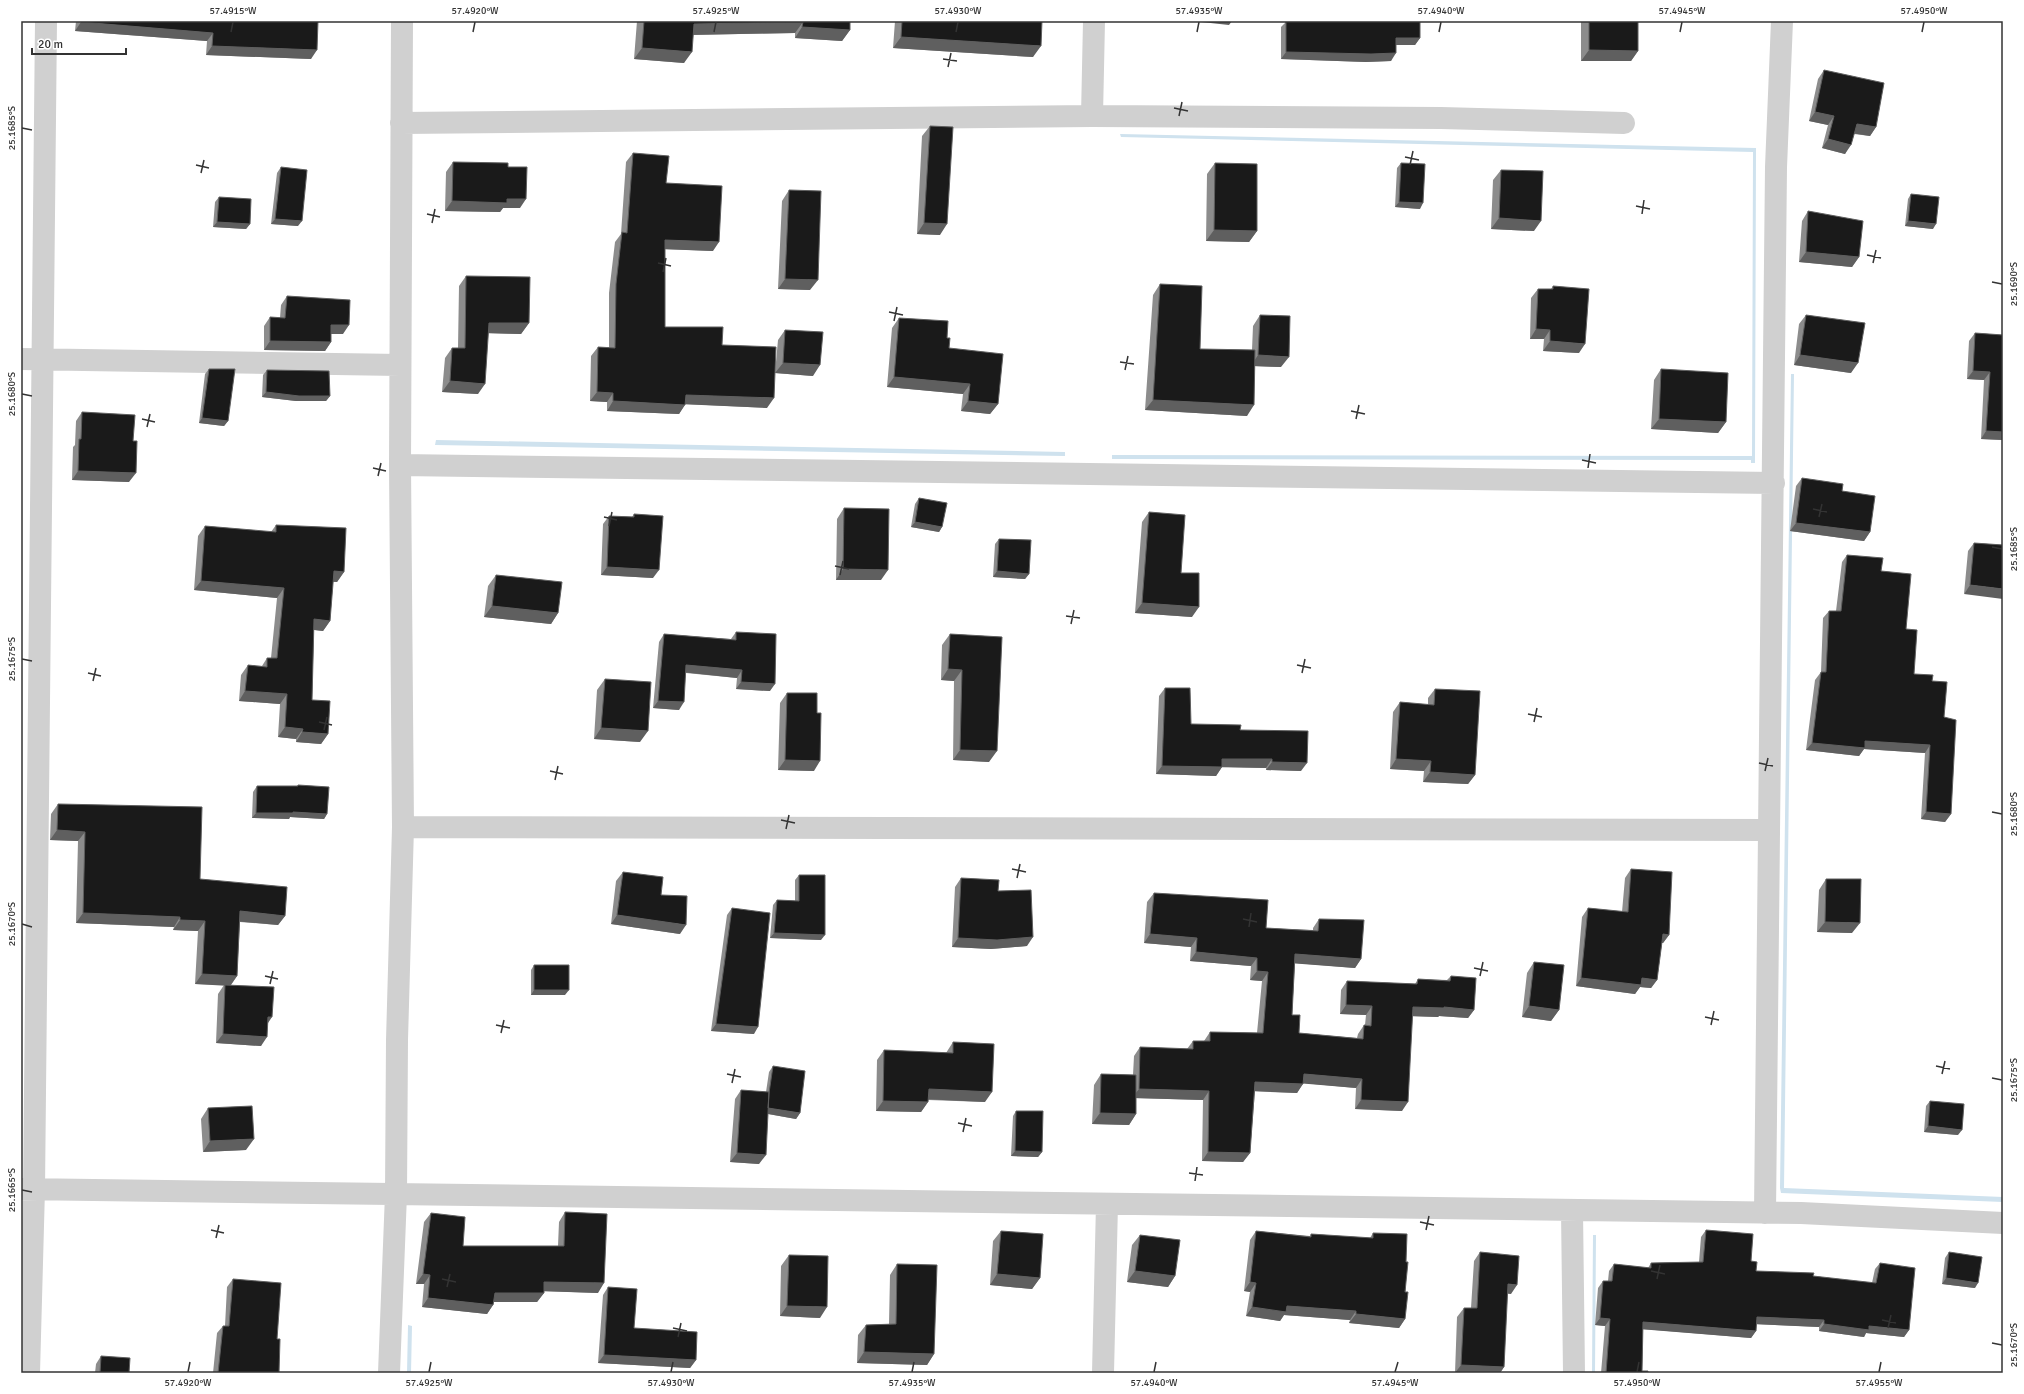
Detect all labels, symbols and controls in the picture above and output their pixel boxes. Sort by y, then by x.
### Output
text: 57.4915°W [209,5,257,17]
text: 57.4920°W [451,5,499,17]
text: 57.4925°W [692,5,740,17]
text: 57.4930°W [934,5,982,17]
text: 57.4935°W [1175,5,1223,17]
text: 57.4940°W [1417,5,1465,17]
text: 57.4945°W [1658,5,1706,17]
text: 57.4950°W [1900,5,1948,17]
scale bar [32,30,126,56]
text: 20 m [38,37,63,52]
text: 25.1685°S [6,105,18,150]
text: 25.1690°S [2008,261,2020,306]
text: 25.1680°S [6,371,18,416]
text: 25.1685°S [2008,526,2020,571]
text: 25.1675°S [6,636,18,681]
text: 25.1680°S [2008,791,2020,836]
text: 25.1670°S [6,901,18,946]
text: 25.1675°S [2008,1057,2020,1102]
text: 25.1665°S [6,1167,18,1212]
text: 25.1670°S [2008,1322,2020,1367]
text: 57.4920°W [164,1377,212,1389]
text: 57.4925°W [405,1377,453,1389]
text: 57.4930°W [647,1377,695,1389]
text: 57.4935°W [888,1377,936,1389]
text: 57.4940°W [1130,1377,1178,1389]
text: 57.4945°W [1371,1377,1419,1389]
text: 57.4950°W [1613,1377,1661,1389]
text: 57.4955°W [1855,1377,1903,1389]

